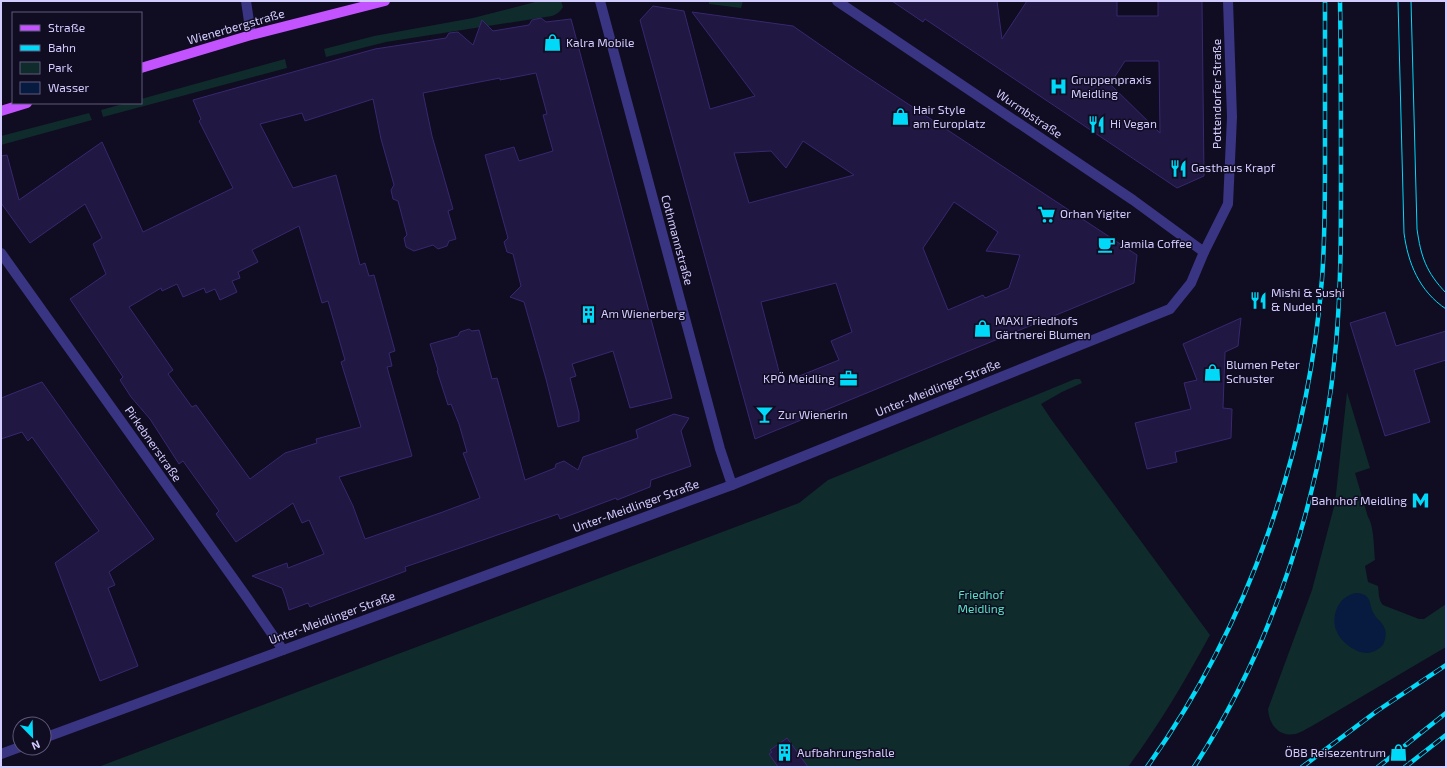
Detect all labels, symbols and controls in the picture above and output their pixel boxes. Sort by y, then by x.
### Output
street label: Wienerbergstraße [186,5,286,47]
legend [12,12,142,104]
text: Straße [48,20,85,34]
shop icon: Kalra Mobile [543,33,563,53]
place label: Kalra Mobile [566,35,635,49]
street label: Pottendorfer Straße [1209,39,1223,149]
text: Bahn [48,40,76,54]
text: Park [48,60,73,74]
place label: Gruppenpraxis Meidling [1071,72,1151,100]
hospital icon: Gruppenpraxis Meidling [1048,77,1068,97]
text: Wasser [48,80,89,94]
street label: Wurmbstraße [994,86,1065,140]
place label: Hair Style am Europlatz [913,102,986,130]
shop icon: Hair Style am Europlatz [890,107,910,127]
restaurant icon: Hi Vegan [1087,114,1107,134]
place label: Hi Vegan [1110,116,1157,130]
restaurant icon: Gasthaus Krapf [1168,158,1188,178]
place label: Gasthaus Krapf [1191,160,1275,174]
street label: Cothmannstraße [659,193,697,286]
supermarket icon: Orhan Yigiter [1037,204,1057,224]
place label: Orhan Yigiter [1060,206,1131,220]
cafe icon: Jamila Coffee [1097,234,1117,254]
place label: Jamila Coffee [1120,236,1192,250]
place label: Mishi & Sushi & Nudeln [1271,285,1345,313]
restaurant icon: Mishi & Sushi & Nudeln [1248,290,1268,310]
building icon: Am Wienerberg [578,304,598,324]
place label: Am Wienerberg [601,306,686,320]
place label: MAXI Friedhofs Gärtnerei Blumen [995,313,1090,341]
shop icon: MAXI Friedhofs Gärtnerei Blumen [972,318,992,338]
street label: Unter-Meidlinger Straße [873,356,1002,419]
place label: Blumen Peter Schuster [1226,357,1300,385]
shop icon: Blumen Peter Schuster [1203,362,1223,382]
office icon: KPÖ Meidling [838,369,858,389]
place label: KPÖ Meidling [763,371,835,385]
street label: Pirkebnerstraße [123,403,185,484]
bar icon: Zur Wienerin [755,405,775,425]
place label: Zur Wienerin [778,407,848,421]
street label: Unter-Meidlinger Straße [571,476,701,534]
metro station icon: Bahnhof Meidling [1410,491,1430,511]
place label: Bahnhof Meidling [1311,493,1407,507]
park label: Friedhof Meidling [957,587,1005,615]
street label: Unter-Meidlinger Straße [267,588,397,646]
north arrow [12,716,52,756]
text: N [30,738,42,753]
building icon: Aufbahrungshalle [774,743,794,763]
shop icon: ÖBB Reisezentrum [1389,743,1409,763]
place label: Aufbahrungshalle [797,745,895,759]
place label: ÖBB Reisezentrum [1285,745,1386,759]

